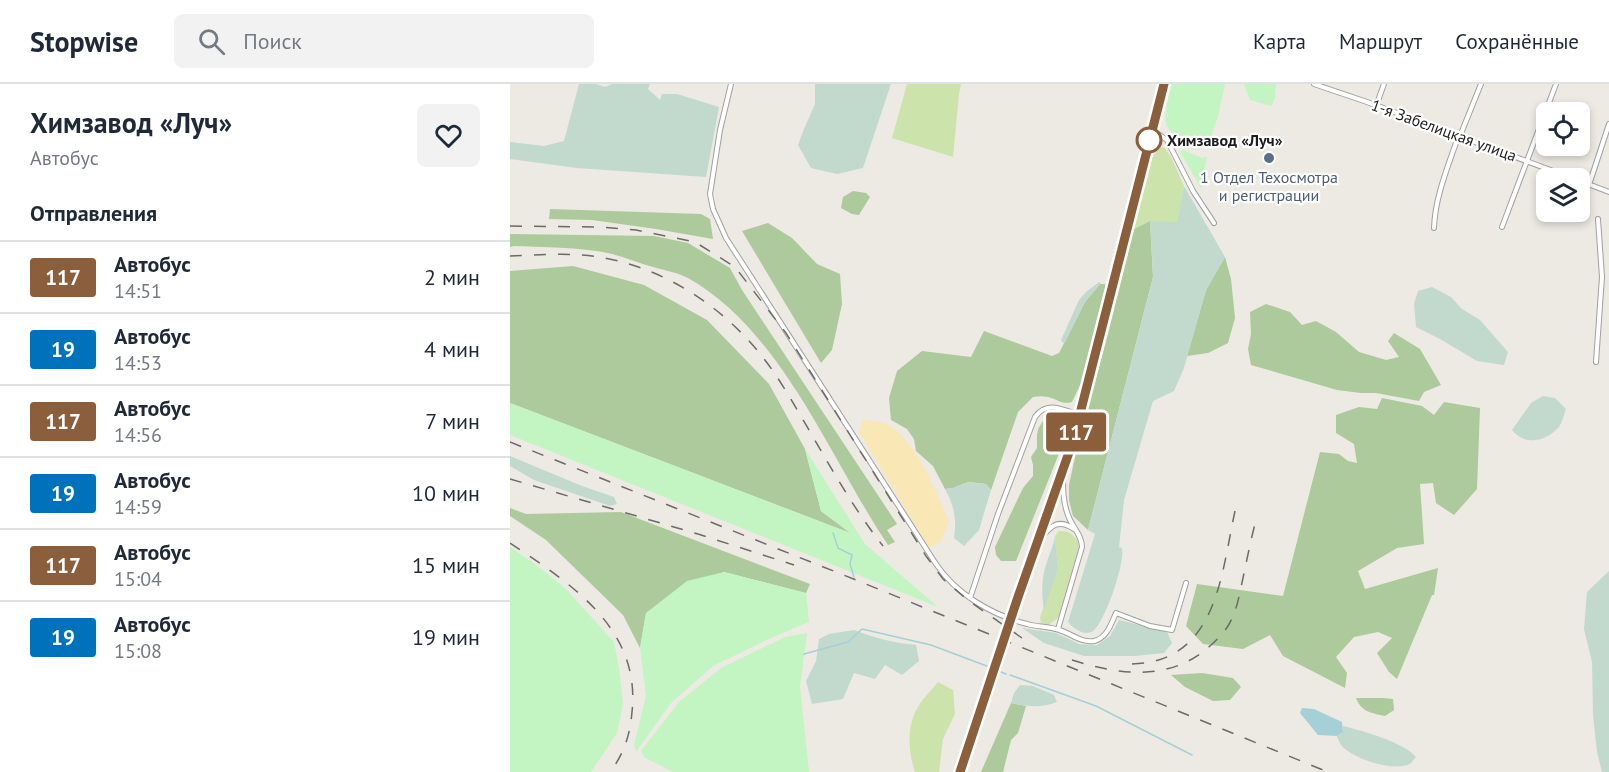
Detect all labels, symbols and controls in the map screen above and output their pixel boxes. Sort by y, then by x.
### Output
search box [174,14,594,68]
text: Stopwise [30,23,138,60]
icon: search [195,25,228,58]
text: Поиск [243,27,302,55]
text: Карта [1253,28,1306,55]
text: Маршрут [1339,28,1422,55]
text: Сохранённые [1455,28,1579,55]
street label: 1-я Забелицкая улица [1369,94,1519,166]
map controls [1536,102,1590,222]
button: locate [1536,102,1590,156]
text: Химзавод «Луч» [30,104,232,141]
button: heart [417,104,480,167]
marker: Химзавод «Луч» [1136,127,1162,153]
place label: Химзавод «Луч» [1167,130,1283,150]
text: Автобус [30,145,99,171]
marker: 1 Отдел Техосмотра и регистрации [1262,151,1276,165]
place label: 1 Отдел Техосмотра и регистрации [1200,167,1338,205]
button: layers [1536,168,1590,222]
text: Отправления [30,199,157,227]
text: Автобус [114,250,191,278]
text: 2 мин [424,263,480,291]
text: 117 [45,264,81,291]
text: 14:51 [114,278,162,304]
text: Автобус [114,322,191,350]
text: 4 мин [424,335,480,363]
text: 19 [51,336,75,363]
text: 14:53 [114,350,162,376]
text: Автобус [114,394,191,422]
text: 7 мин [425,407,480,435]
text: 117 [45,408,81,435]
line badge: 117 [1042,412,1110,452]
text: 117 [1058,419,1094,446]
text: 14:56 [114,422,162,448]
text: Автобус [114,466,191,494]
text: 10 мин [412,479,480,507]
text: 19 [51,480,75,507]
text: 14:59 [114,494,162,520]
text: Автобус [114,538,191,566]
text: 15 мин [412,551,480,579]
text: 117 [45,552,81,579]
text: 15:04 [114,566,162,592]
text: Автобус [114,610,191,638]
text: 19 мин [412,623,480,651]
text: 19 [51,624,75,651]
text: 15:08 [114,638,162,664]

